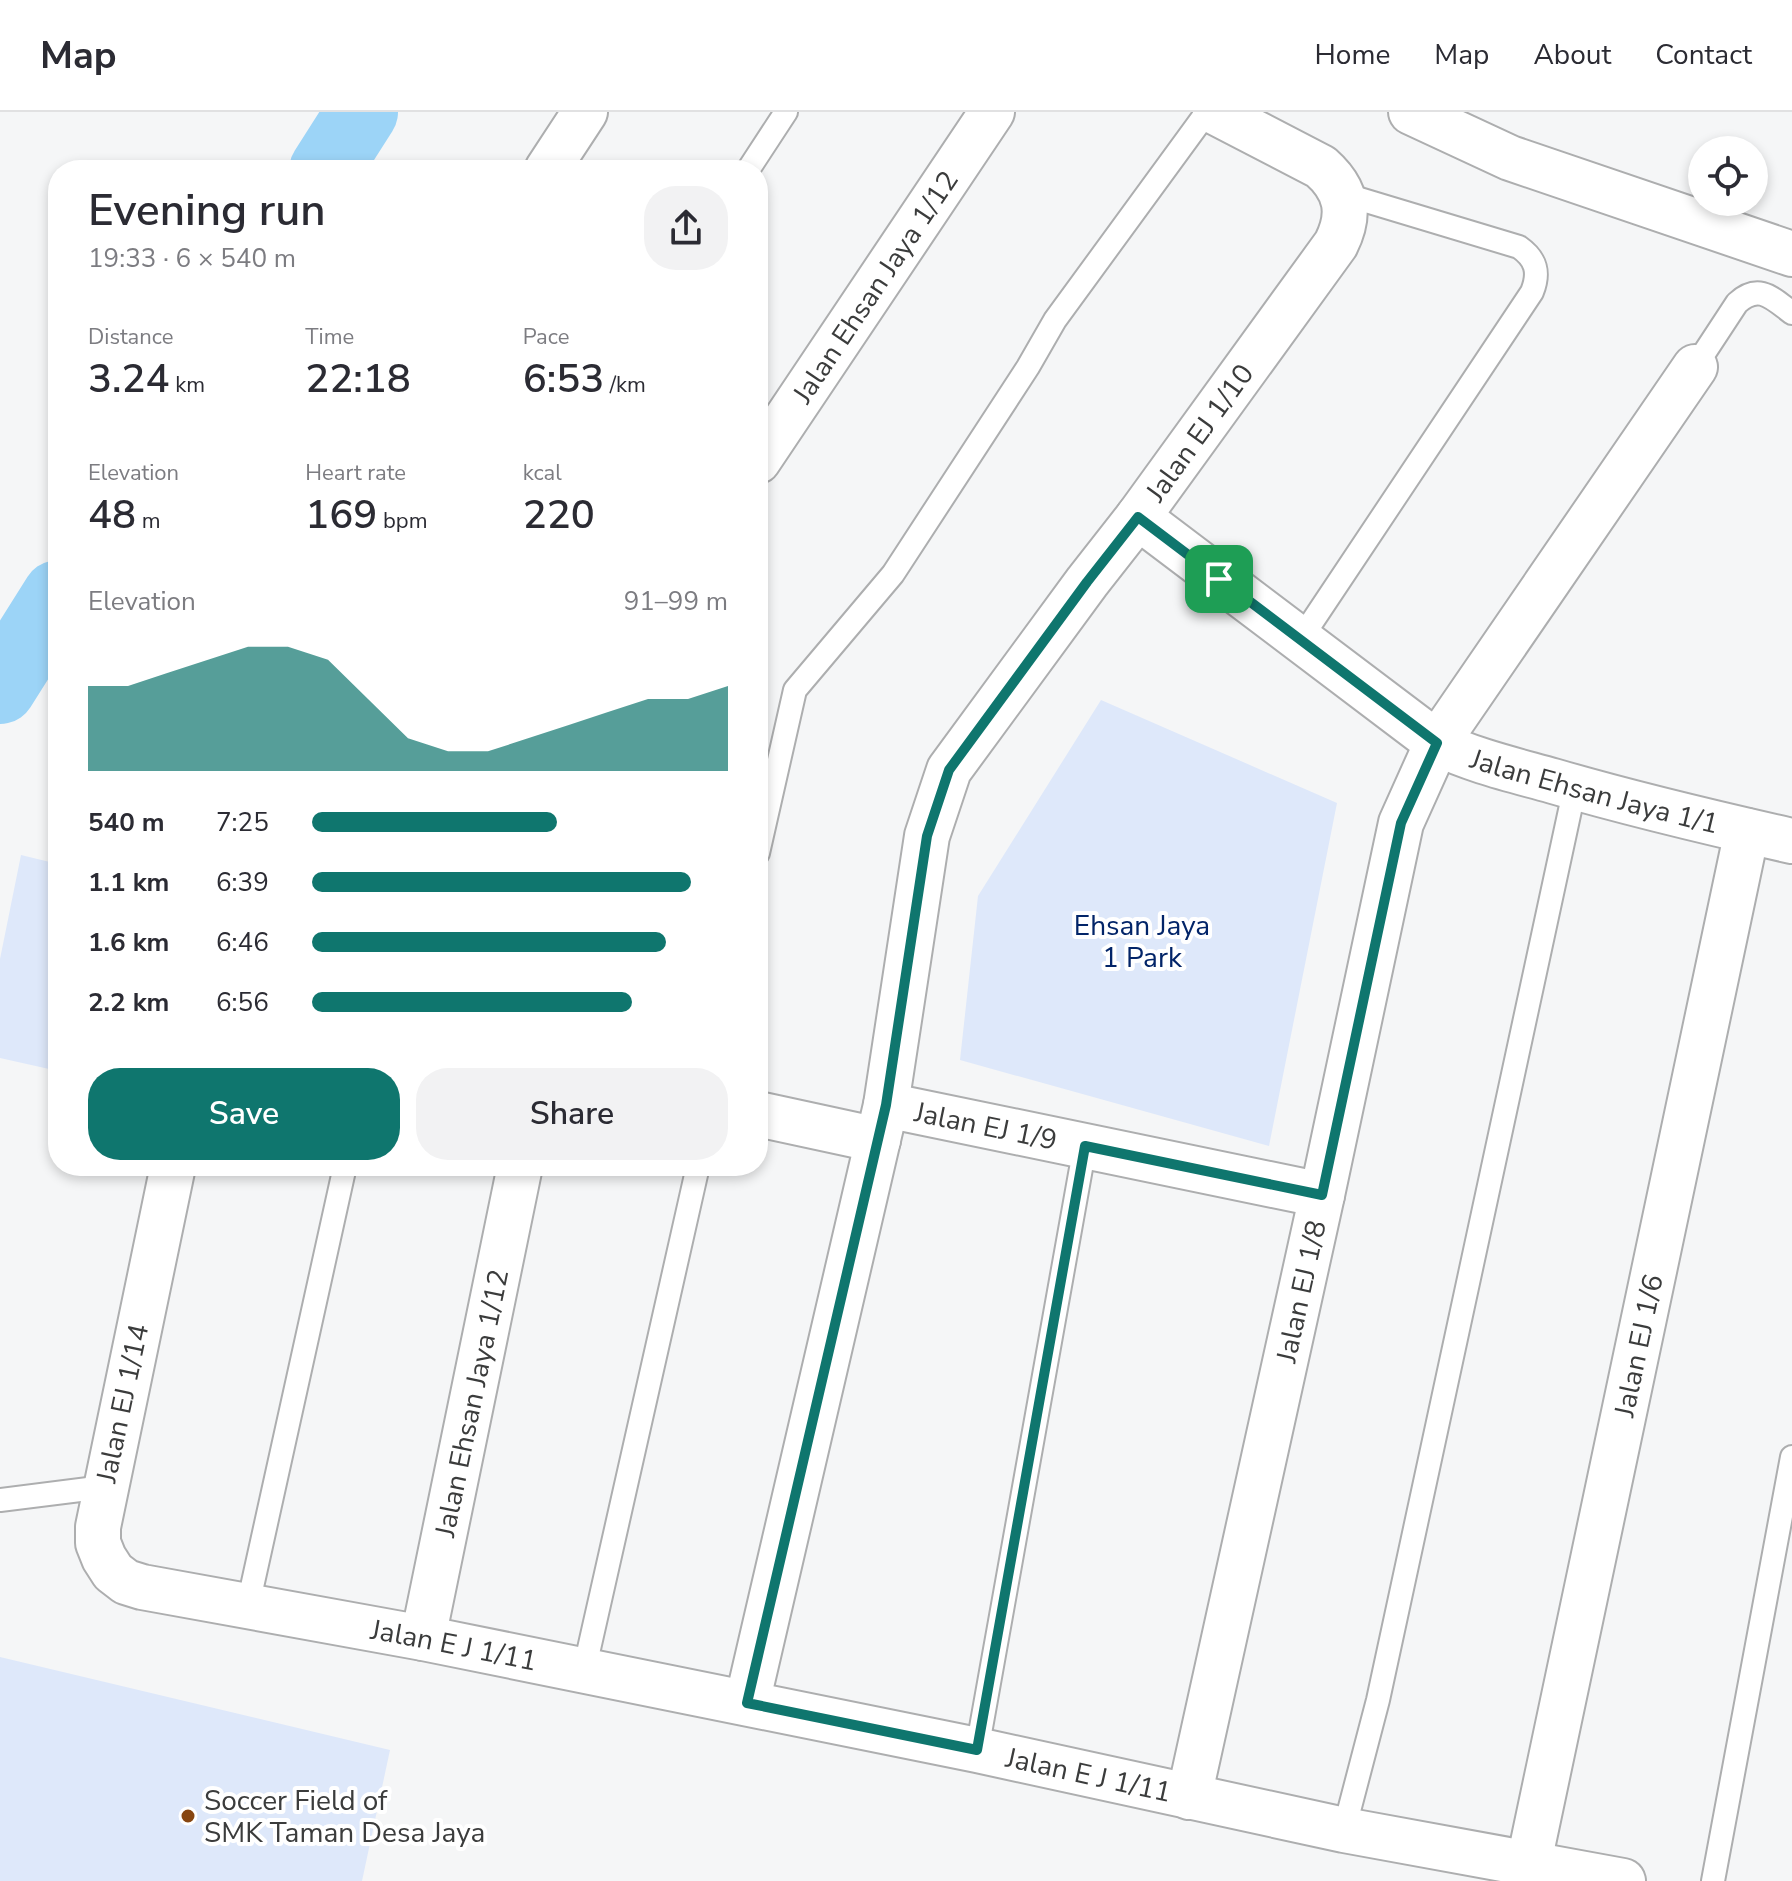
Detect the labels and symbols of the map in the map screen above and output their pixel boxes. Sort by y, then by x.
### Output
street label: Jalan Ehsan Jaya 1/12 [784,164,967,412]
street label: Jalan EJ 1/10 [1137,357,1263,510]
pin [1185,545,1253,613]
street label: Jalan Ehsan Jaya 1/1 [1464,740,1722,843]
park label: Ehsan Jaya 1 Park [1074,907,1210,977]
street label: Jalan EJ 1/9 [910,1093,1060,1160]
street label: Jalan EJ 1/8 [1267,1217,1336,1367]
street label: Jalan Ehsan Jaya 1/12 [426,1266,518,1541]
street label: Jalan EJ 1/6 [1605,1271,1673,1421]
street label: Jalan EJ 1/14 [87,1320,158,1487]
street label: Jalan E J 1/11 [367,1611,540,1681]
street label: Jalan E J 1/11 [1001,1739,1175,1812]
place label: Soccer Field of SMK Taman Desa Jaya [204,1782,485,1852]
marker: Soccer Field of SMK Taman Desa Jaya [179,1807,197,1825]

